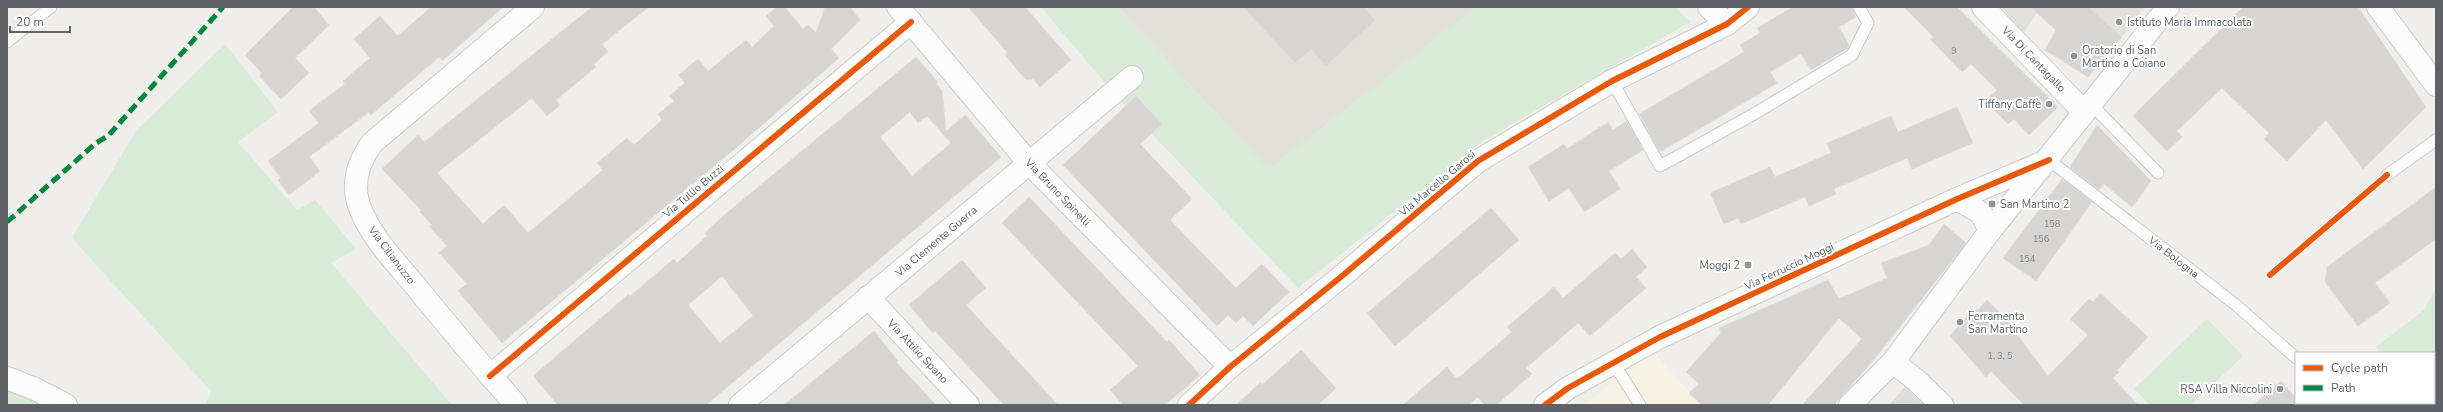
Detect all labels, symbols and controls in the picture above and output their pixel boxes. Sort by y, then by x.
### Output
scale bar [10,8,70,34]
text: 20 m [16,14,44,30]
place label: Istituto Maria Immacolata [2127,15,2252,30]
marker: Istituto Maria Immacolata [2114,17,2124,27]
street label: Via Di Cantagallo [1998,22,2069,96]
place label: Oratorio di San Martino a Coiano [2082,43,2166,71]
house number: 9 [1951,45,1957,57]
marker: Oratorio di San Martino a Coiano [2069,51,2079,61]
place label: Tiffany Caffè [1978,97,2041,112]
marker: Tiffany Caffè [2044,99,2054,109]
street label: Via Marcello Garosi [1395,147,1479,221]
street label: Via Bruno Spinelli [1021,155,1094,229]
street label: Via Tullio Buzzi [659,161,727,222]
place label: San Martino 2 [2000,197,2069,212]
marker: San Martino 2 [1987,199,1997,209]
street label: Via Clemente Guerra [891,202,981,281]
house number: 158 [2044,218,2060,230]
street label: Via Cilianuzzo [364,222,418,287]
street label: Via Bologna [2145,232,2202,282]
house number: 156 [2033,233,2049,245]
street label: Via Ferruccio Moggi [1741,239,1836,294]
house number: 154 [2019,253,2036,265]
place label: Moggi 2 [1700,258,1740,273]
marker: Moggi 2 [1743,260,1753,270]
place label: Ferramenta San Martino [1968,309,2028,337]
street label: Via Attilio Spano [883,315,951,387]
marker: Ferramenta San Martino [1955,317,1965,327]
house number: 1, 3, 5 [1988,350,2012,362]
legend [2295,352,2435,404]
text: Cycle path [2331,360,2388,376]
text: Path [2331,380,2356,396]
place label: RSA Villa Niccolini [2180,382,2272,397]
marker: RSA Villa Niccolini [2275,384,2285,394]

